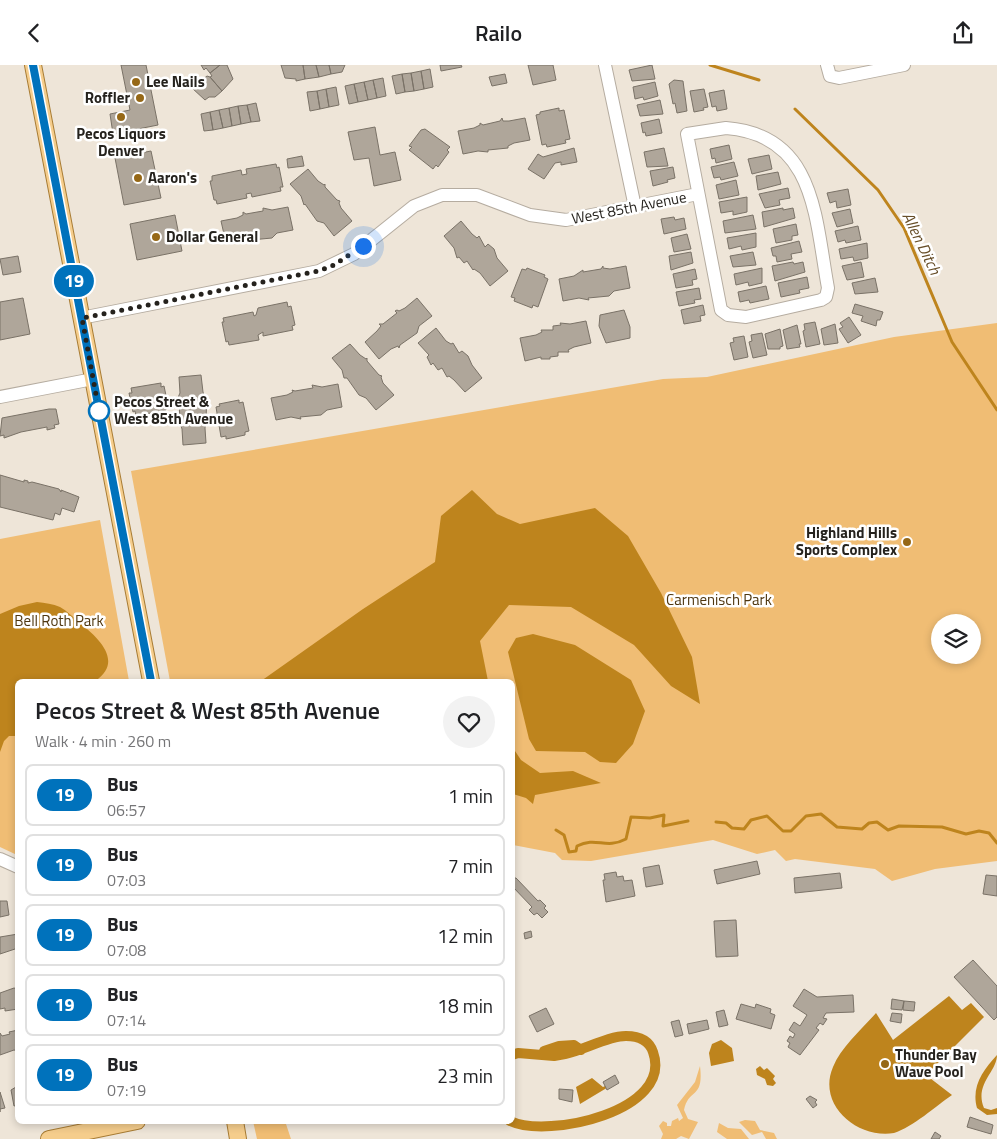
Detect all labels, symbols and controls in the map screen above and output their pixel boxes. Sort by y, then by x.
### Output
text: Railo [475,16,522,50]
icon: back [20,19,48,47]
icon: share [949,19,977,47]
place label: Lee Nails [146,70,205,93]
marker: Lee Nails [130,76,142,88]
place label: Roffler [85,86,130,109]
marker: Roffler [134,92,146,104]
marker: Pecos Liquors Denver [115,111,127,123]
place label: Pecos Liquors Denver [76,122,166,162]
place label: Aaron's [148,166,197,189]
marker: Aaron's [132,172,144,184]
street label: West 85th Avenue [570,185,688,230]
water label: Allen Ditch [896,208,948,279]
place label: Dollar General [166,225,258,248]
marker: Dollar General [150,231,162,243]
your location [351,234,376,259]
line badge: 19 [52,265,96,297]
text: 19 [64,267,84,294]
place label: Pecos Street & West 85th Avenue [114,390,233,430]
marker: Pecos Street & West 85th Avenue [88,400,110,422]
place label: Highland Hills Sports Complex [796,521,897,561]
marker: Highland Hills Sports Complex [901,536,913,548]
park label: Carmenisch Park [666,588,772,611]
park label: Bell Roth Park [14,609,104,632]
map controls [931,614,981,664]
button: layers [931,614,981,664]
text: Pecos Street & West 85th Avenue [35,692,380,728]
button: heart [443,696,495,748]
text: Walk · 4 min · 260 m [35,729,171,753]
text: Bus [107,769,138,798]
text: 19 [54,781,75,808]
text: 1 min [448,781,493,810]
text: 06:57 [107,798,146,822]
text: Bus [107,839,138,868]
text: 19 [54,851,75,878]
text: 7 min [448,851,493,880]
text: 07:03 [107,868,146,892]
text: Bus [107,909,138,938]
text: 19 [54,921,75,948]
text: 12 min [437,921,493,950]
text: 07:08 [107,938,146,962]
text: Bus [107,979,138,1008]
text: 19 [54,991,75,1018]
text: 18 min [437,991,493,1020]
text: 07:14 [107,1008,146,1032]
place label: Thunder Bay Wave Pool [895,1043,977,1083]
text: Bus [107,1049,138,1078]
marker: Thunder Bay Wave Pool [879,1058,891,1070]
text: 19 [54,1061,75,1088]
text: 23 min [437,1061,493,1090]
text: 07:19 [107,1078,146,1102]

